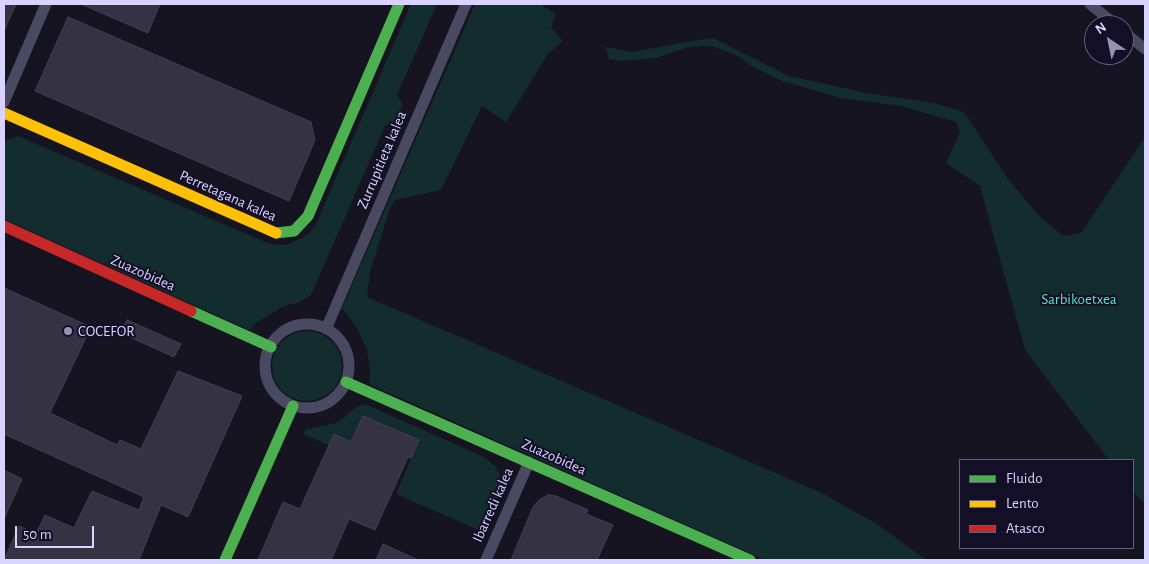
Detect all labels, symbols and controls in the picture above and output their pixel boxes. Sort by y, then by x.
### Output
north arrow [1084,15,1134,65]
text: N [1093,20,1109,37]
street label: Zurrupitieta kalea [353,108,411,212]
street label: Perretagana kalea [177,167,279,225]
street label: Zuazobidea [108,251,178,295]
park label: Sarbikoetxea [1041,290,1117,308]
place label: COCEFOR [78,322,135,340]
marker: COCEFOR [62,325,74,337]
street label: Zuazobidea [519,435,589,479]
legend [959,459,1134,549]
street label: Ibarredi kalea [469,465,517,545]
text: Fluido [1006,471,1043,486]
text: Lento [1006,496,1039,511]
scale bar [18,516,96,548]
text: Atasco [1006,521,1045,536]
text: 50 m [23,527,52,542]

